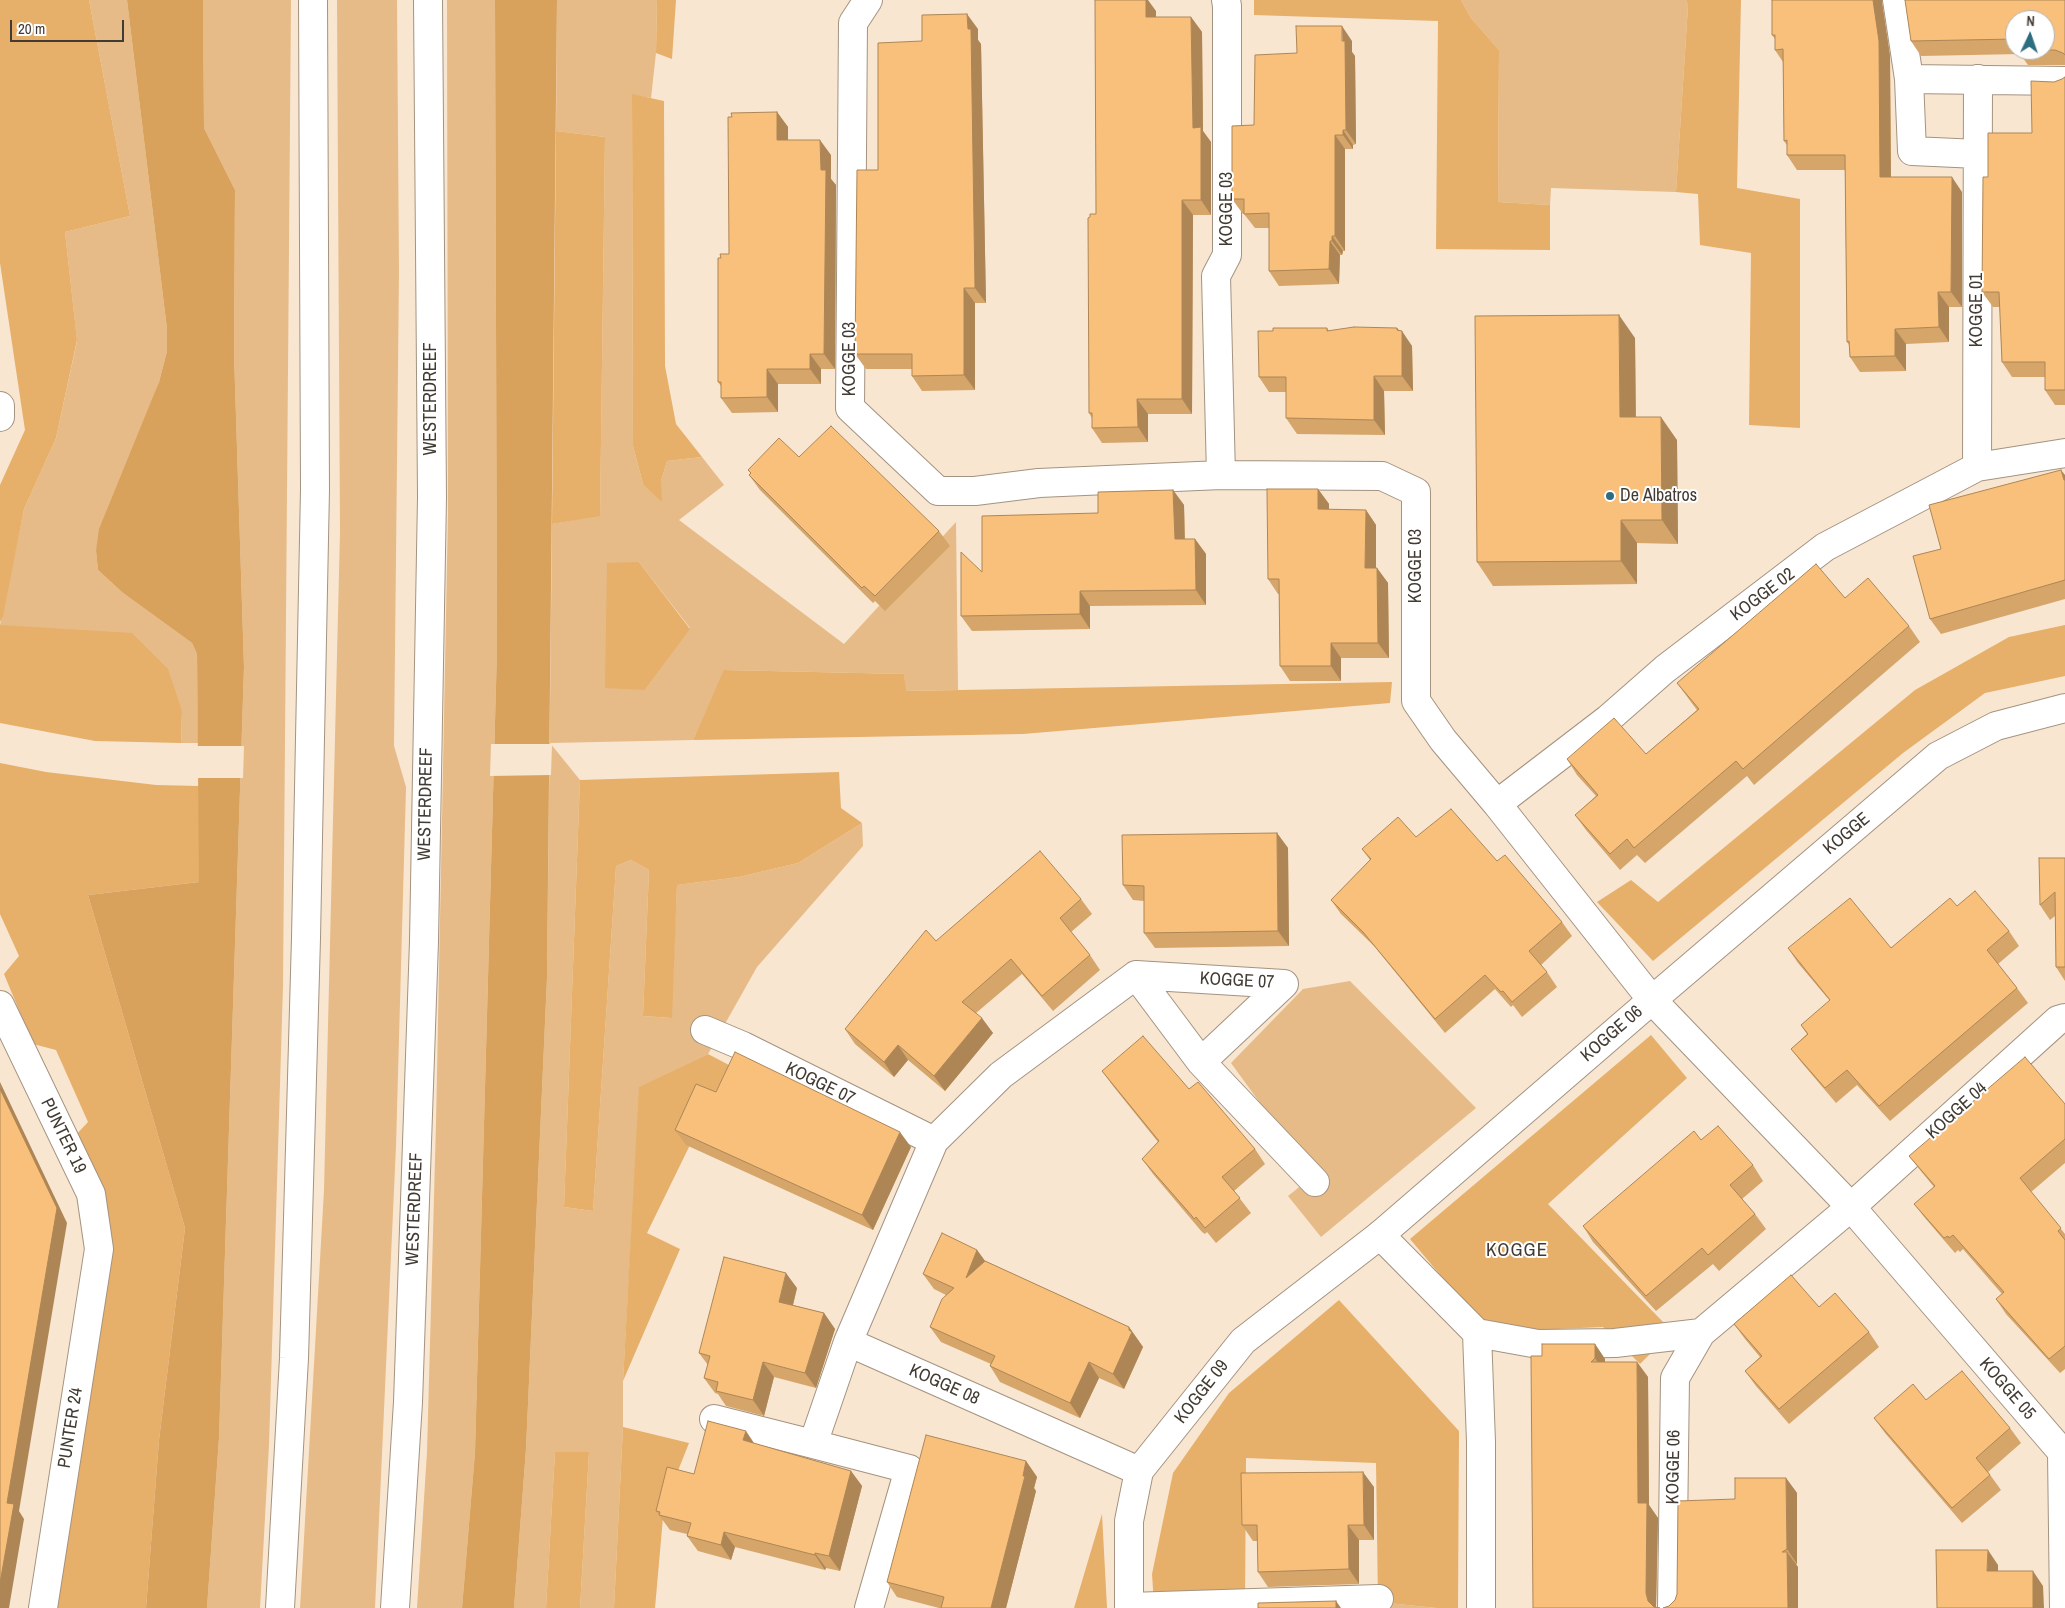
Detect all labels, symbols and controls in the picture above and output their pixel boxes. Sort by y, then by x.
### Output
scale bar [12,10,126,42]
north arrow [2005,10,2055,60]
text: N [2026,12,2035,30]
text: 20 m [18,18,45,39]
street label: KOGGE 03 [1216,172,1238,246]
street label: KOGGE 01 [1966,273,1988,347]
street label: KOGGE 03 [839,322,861,396]
street label: WESTERDREEF [420,342,442,456]
place label: De Albatros [1620,485,1697,507]
marker: De Albatros [1604,490,1616,502]
street label: KOGGE 03 [1405,529,1427,603]
street label: KOGGE 02 [1727,564,1799,626]
street label: WESTERDREEF [414,747,438,861]
street label: KOGGE [1819,808,1875,860]
street label: KOGGE 07 [1199,968,1275,994]
street label: KOGGE 06 [1577,1001,1647,1067]
street label: KOGGE 07 [782,1058,858,1110]
street label: KOGGE 04 [1922,1078,1992,1144]
street label: PUNTER 19 [35,1095,91,1177]
street label: WESTERDREEF [402,1152,428,1266]
district label: KOGGE [1485,1240,1549,1262]
street label: KOGGE 05 [1974,1354,2040,1424]
street label: KOGGE 09 [1171,1356,1233,1428]
street label: KOGGE 08 [906,1360,982,1410]
street label: PUNTER 24 [54,1386,88,1470]
street label: KOGGE 06 [1663,1429,1685,1505]

